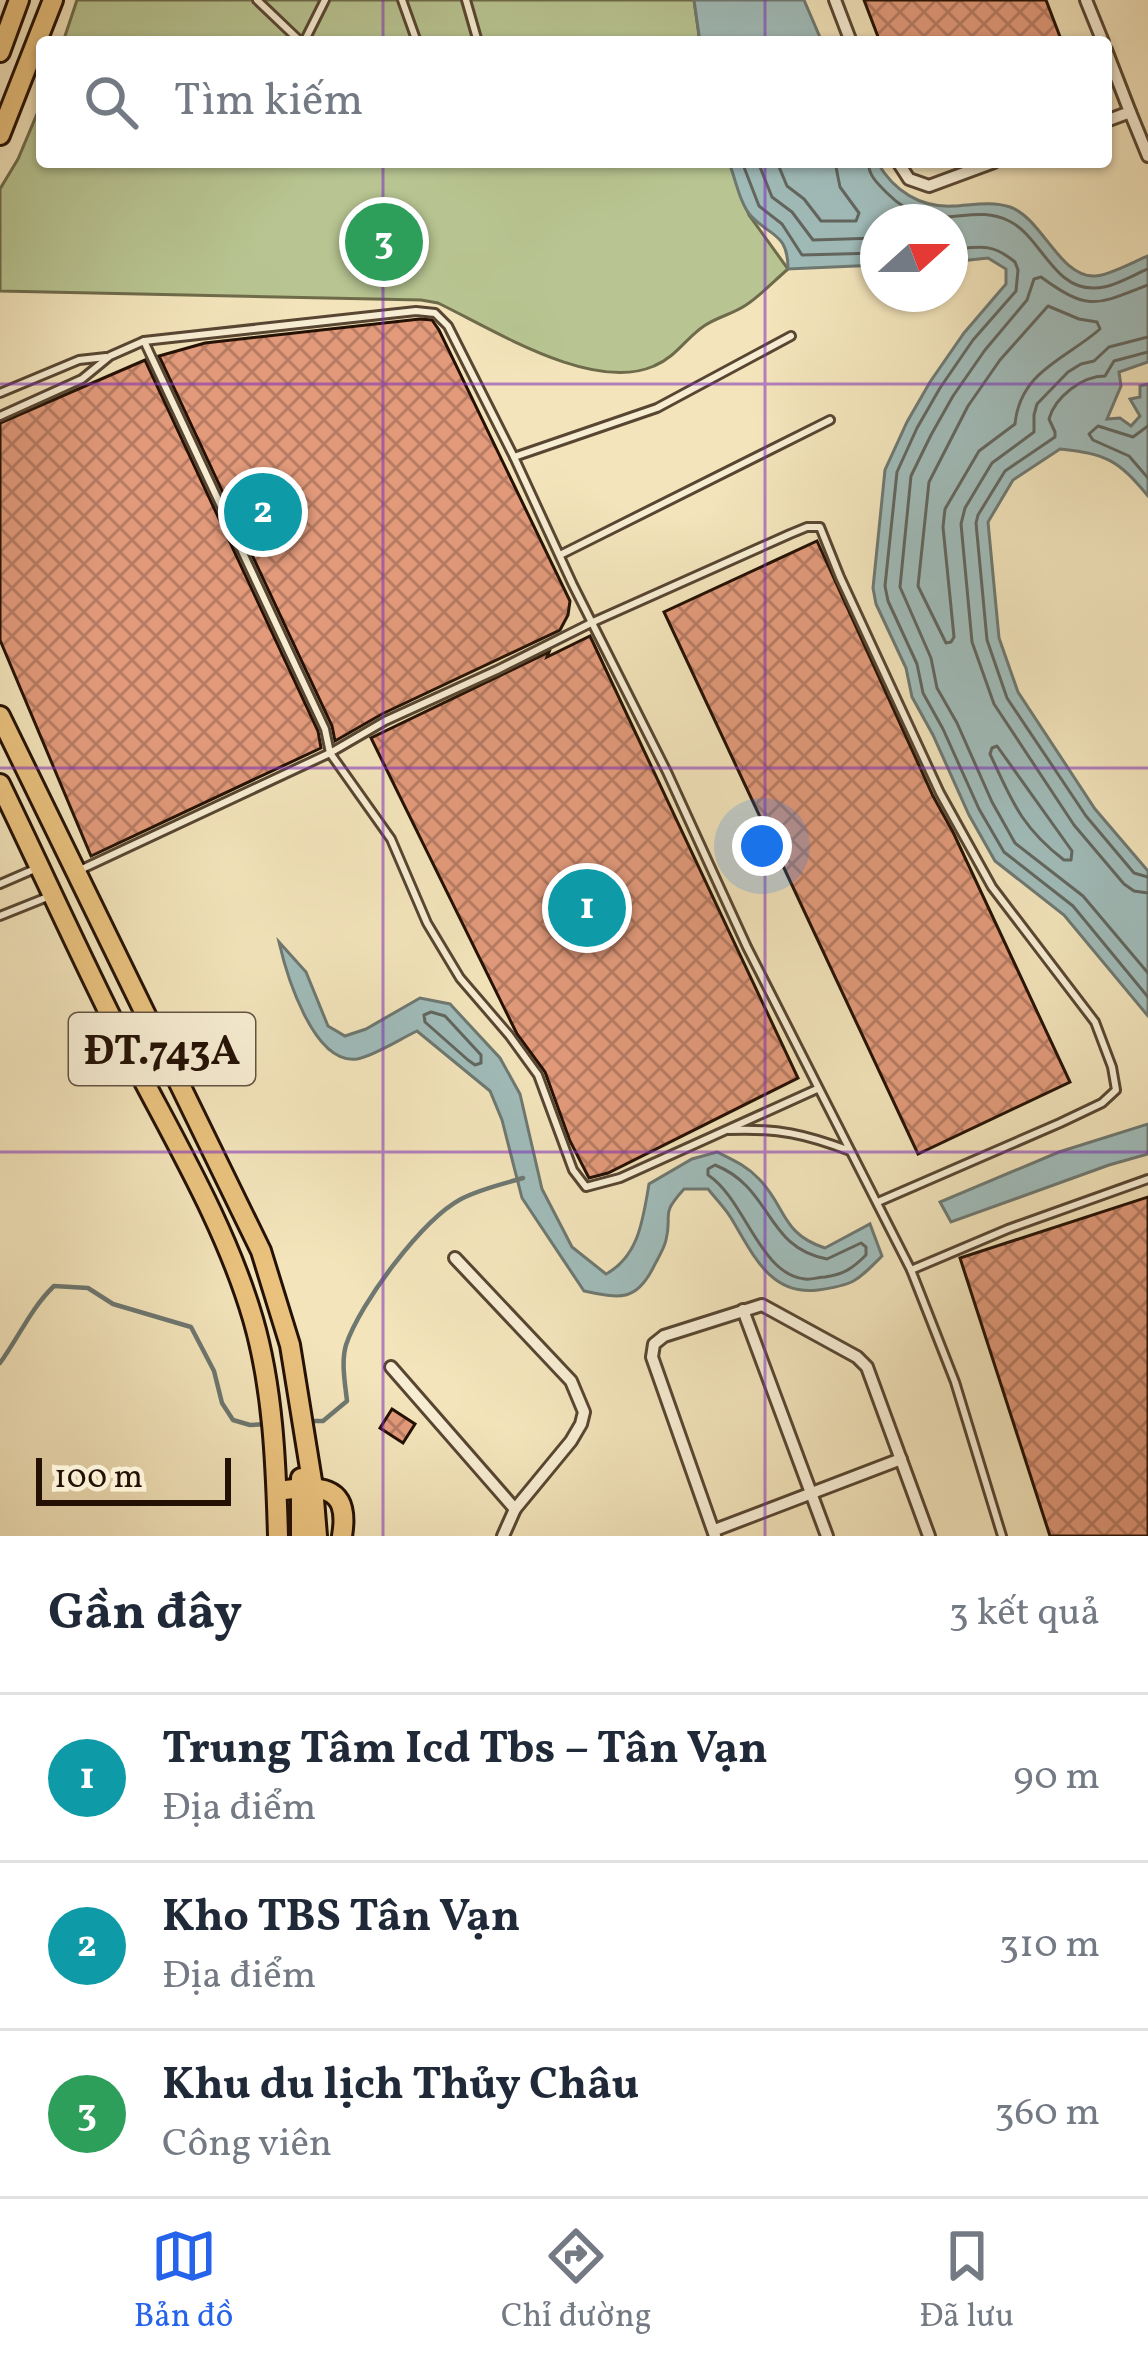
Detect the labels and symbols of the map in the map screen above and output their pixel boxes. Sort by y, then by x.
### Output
pin: 3 [345,197,423,287]
north arrow [860,204,968,312]
pin: 2 [224,467,302,557]
your location [732,816,792,876]
pin: 1 [548,863,626,953]
road number: ĐT.743A [69,1013,255,1085]
scale bar [36,1452,231,1505]

